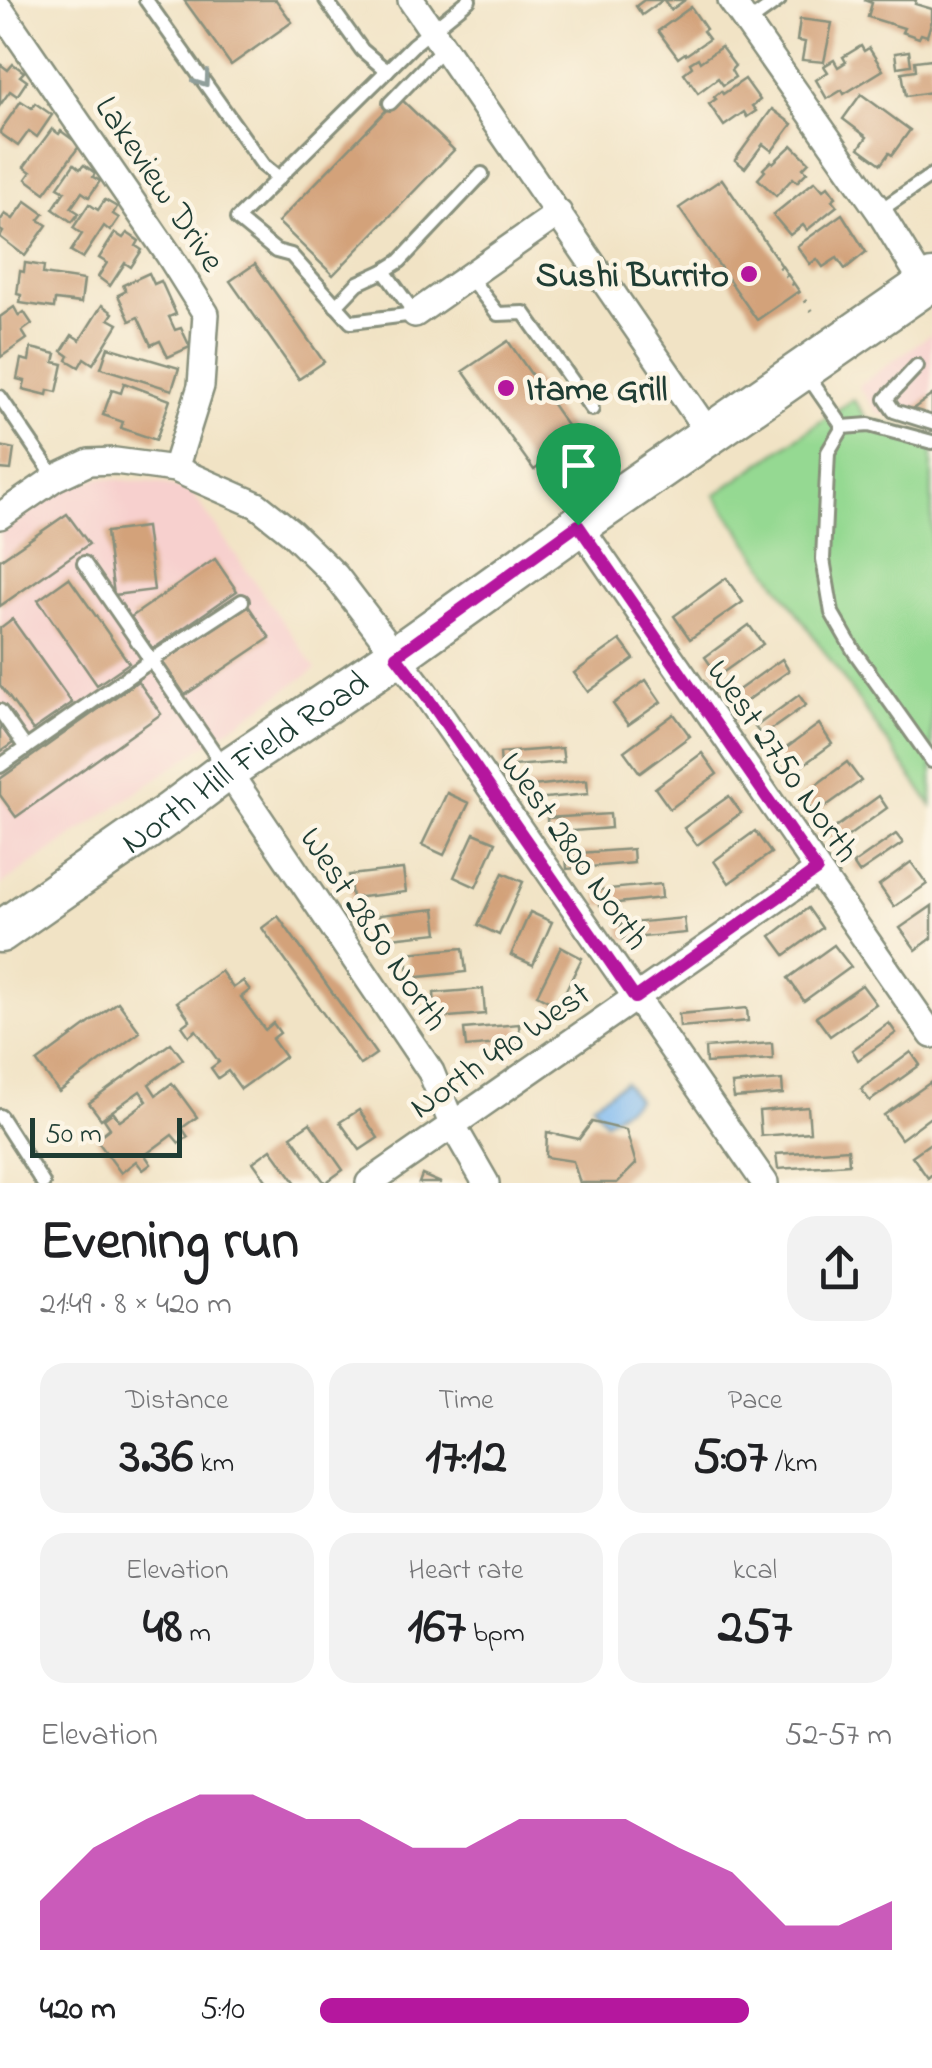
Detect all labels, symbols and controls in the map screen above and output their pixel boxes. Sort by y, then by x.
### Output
one-way arrow [190,68,209,87]
street label: Lakeview Drive [80,86,236,284]
place label: Sushi Burrito [536,252,729,303]
marker: Sushi Burrito [738,263,760,285]
place label: Itame Grill [526,366,667,417]
marker: Itame Grill [495,377,517,399]
pin [536,423,621,526]
icon: arrive [551,438,606,493]
street label: West 2750 North [692,650,870,874]
street label: North Hill Field Road [112,659,380,869]
street label: West 2800 North [486,742,660,962]
street label: West 2850 North [285,818,459,1042]
street label: North 490 West [400,970,602,1133]
scale bar [30,1113,182,1158]
text: 50 m [45,1115,102,1156]
text: Evening run [40,1204,299,1284]
button: share [787,1216,892,1321]
text: 21:49 · 8 × 420 m [40,1282,232,1329]
text: Distance [125,1381,229,1422]
text: Time [438,1381,494,1422]
text: Pace [728,1381,782,1422]
text: 3.36 [120,1422,193,1495]
text: 17:12 [425,1422,507,1495]
text: 5:07 [693,1422,768,1495]
text: km [193,1444,234,1485]
text: /km [768,1444,817,1485]
text: Elevation [126,1551,228,1592]
text: Heart rate [409,1551,523,1592]
text: kcal [733,1551,777,1592]
text: 48 [143,1592,182,1665]
text: 167 [407,1592,466,1665]
text: 257 [718,1592,792,1665]
text: m [182,1614,211,1655]
text: bpm [466,1614,525,1655]
text: Elevation [40,1713,158,1760]
text: 52–57 m [784,1713,892,1760]
text: 420 m [40,1987,116,2034]
text: 5:10 [200,1987,245,2034]

